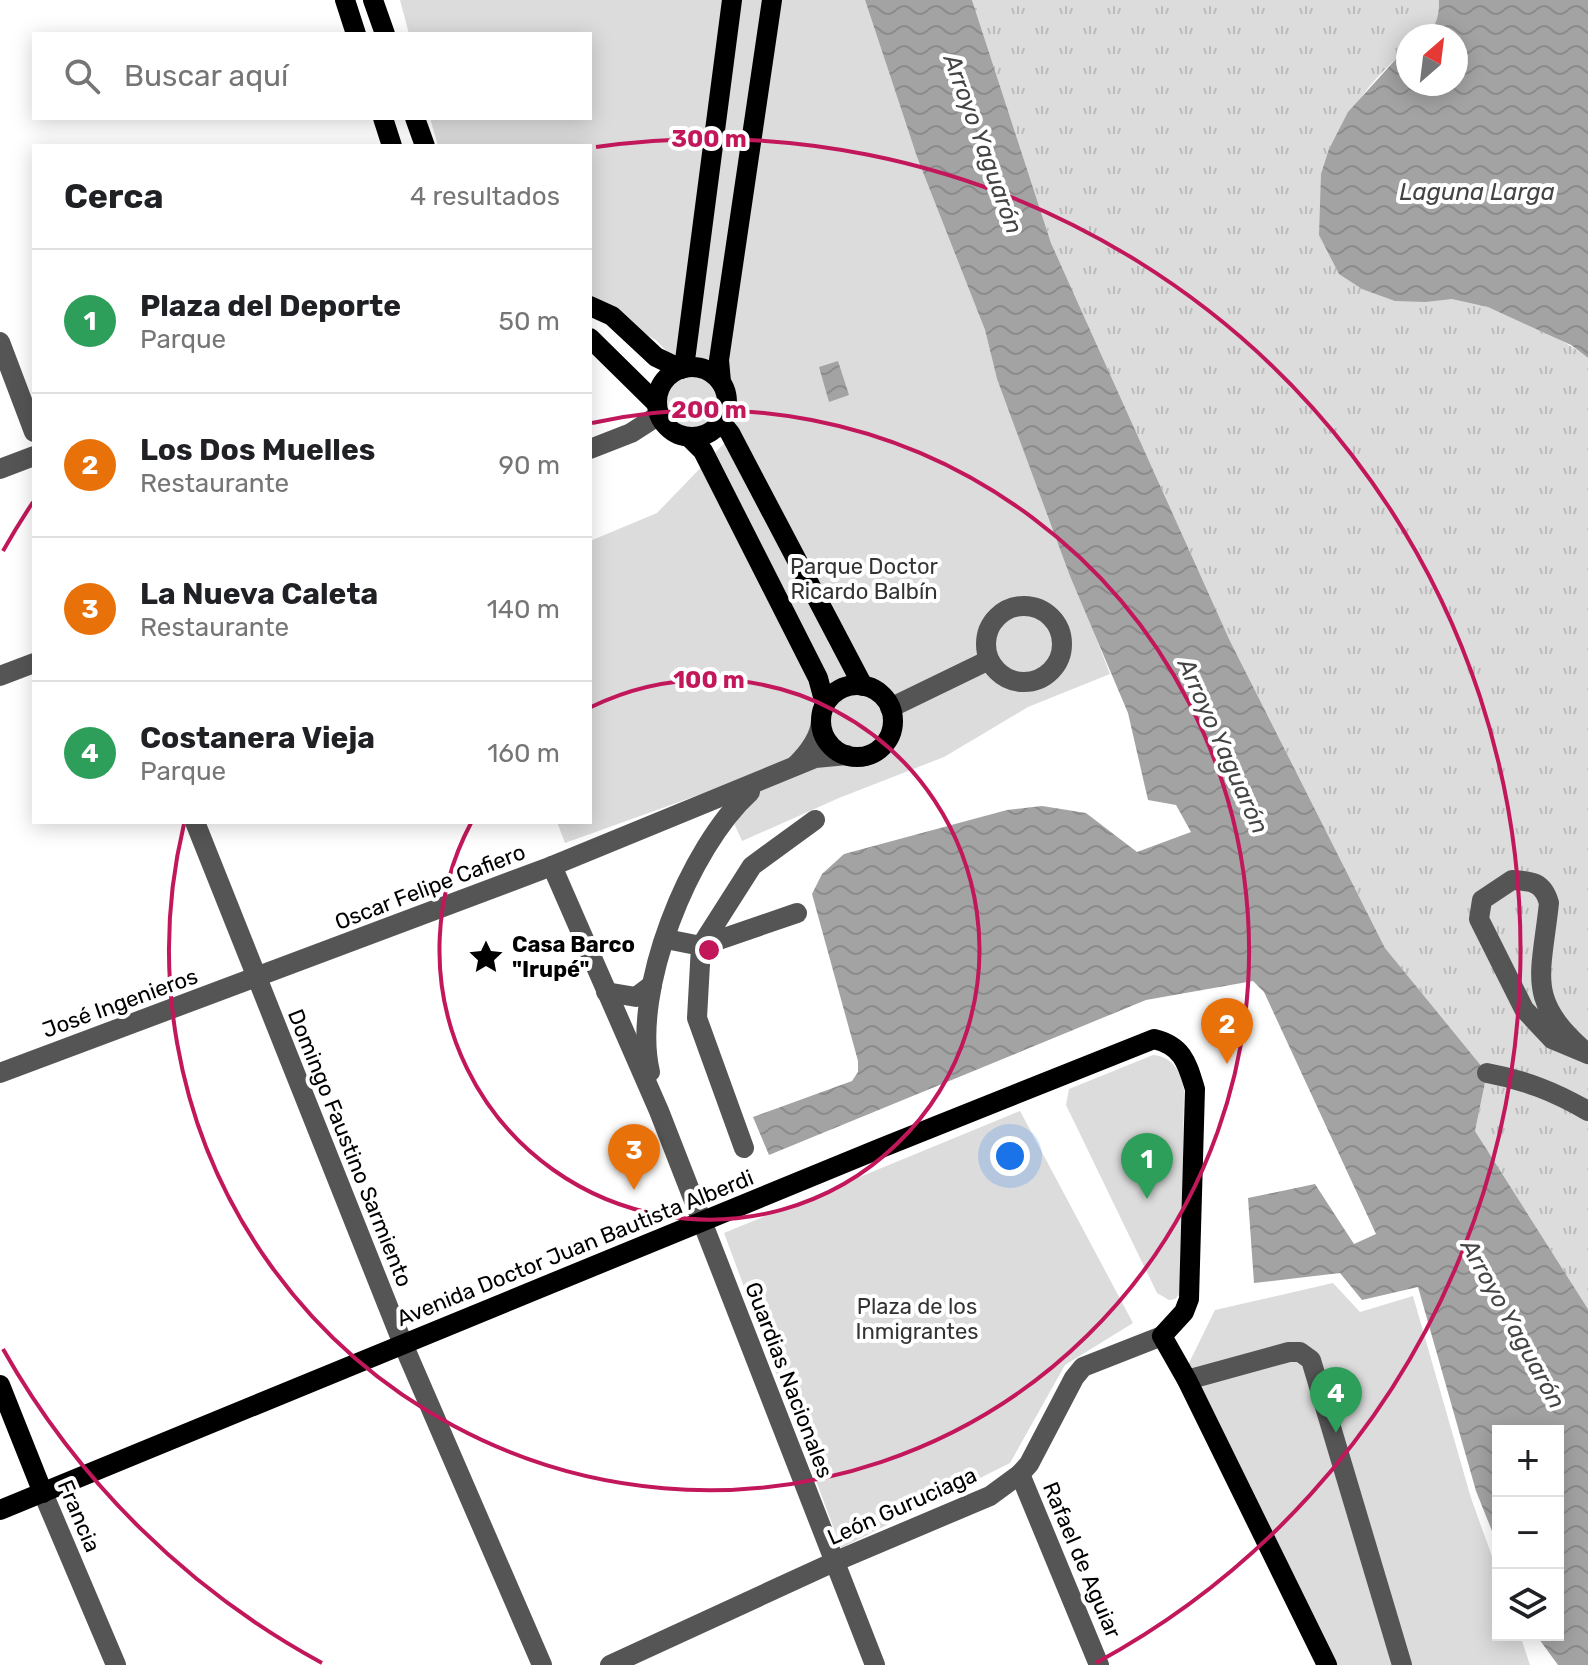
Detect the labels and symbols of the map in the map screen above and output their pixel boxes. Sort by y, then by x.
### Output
north arrow [1396,24,1468,96]
water label: Arroyo Yaguarón [937,49,1028,238]
text: 300 m [671,125,747,153]
water label: Laguna Larga [1399,178,1555,206]
text: 200 m [671,396,747,424]
park label: Parque Doctor Ricardo Balbín [790,553,939,605]
water label: Arroyo Yaguarón [1171,652,1274,838]
text: 100 m [673,666,745,694]
street label: Oscar Felipe Cafiero [331,838,529,936]
place label: Casa Barco "Irupé" [512,931,635,983]
centre of rings [695,936,723,964]
place icon: Casa Barco "Irupé" [467,938,505,976]
street label: José Ingenieros [39,962,201,1044]
pin: 2 [1201,998,1253,1064]
street label: Domingo Faustino Sarmiento [282,1005,418,1291]
pin: 3 [608,1124,660,1190]
pin: 1 [1121,1133,1173,1199]
your location [990,1136,1030,1176]
street label: Avenida Doctor Juan Bautista Alberdi [393,1164,757,1332]
water label: Arroyo Yaguarón [1454,1233,1571,1413]
street label: Guardias Nacionales [739,1278,839,1482]
park label: Plaza de los Inmigrantes [856,1293,979,1345]
pin: 4 [1310,1367,1362,1433]
street label: León Guruciaga [823,1461,981,1551]
street label: Francia [52,1476,106,1556]
street label: Rafael de Aguiar [1037,1478,1127,1643]

